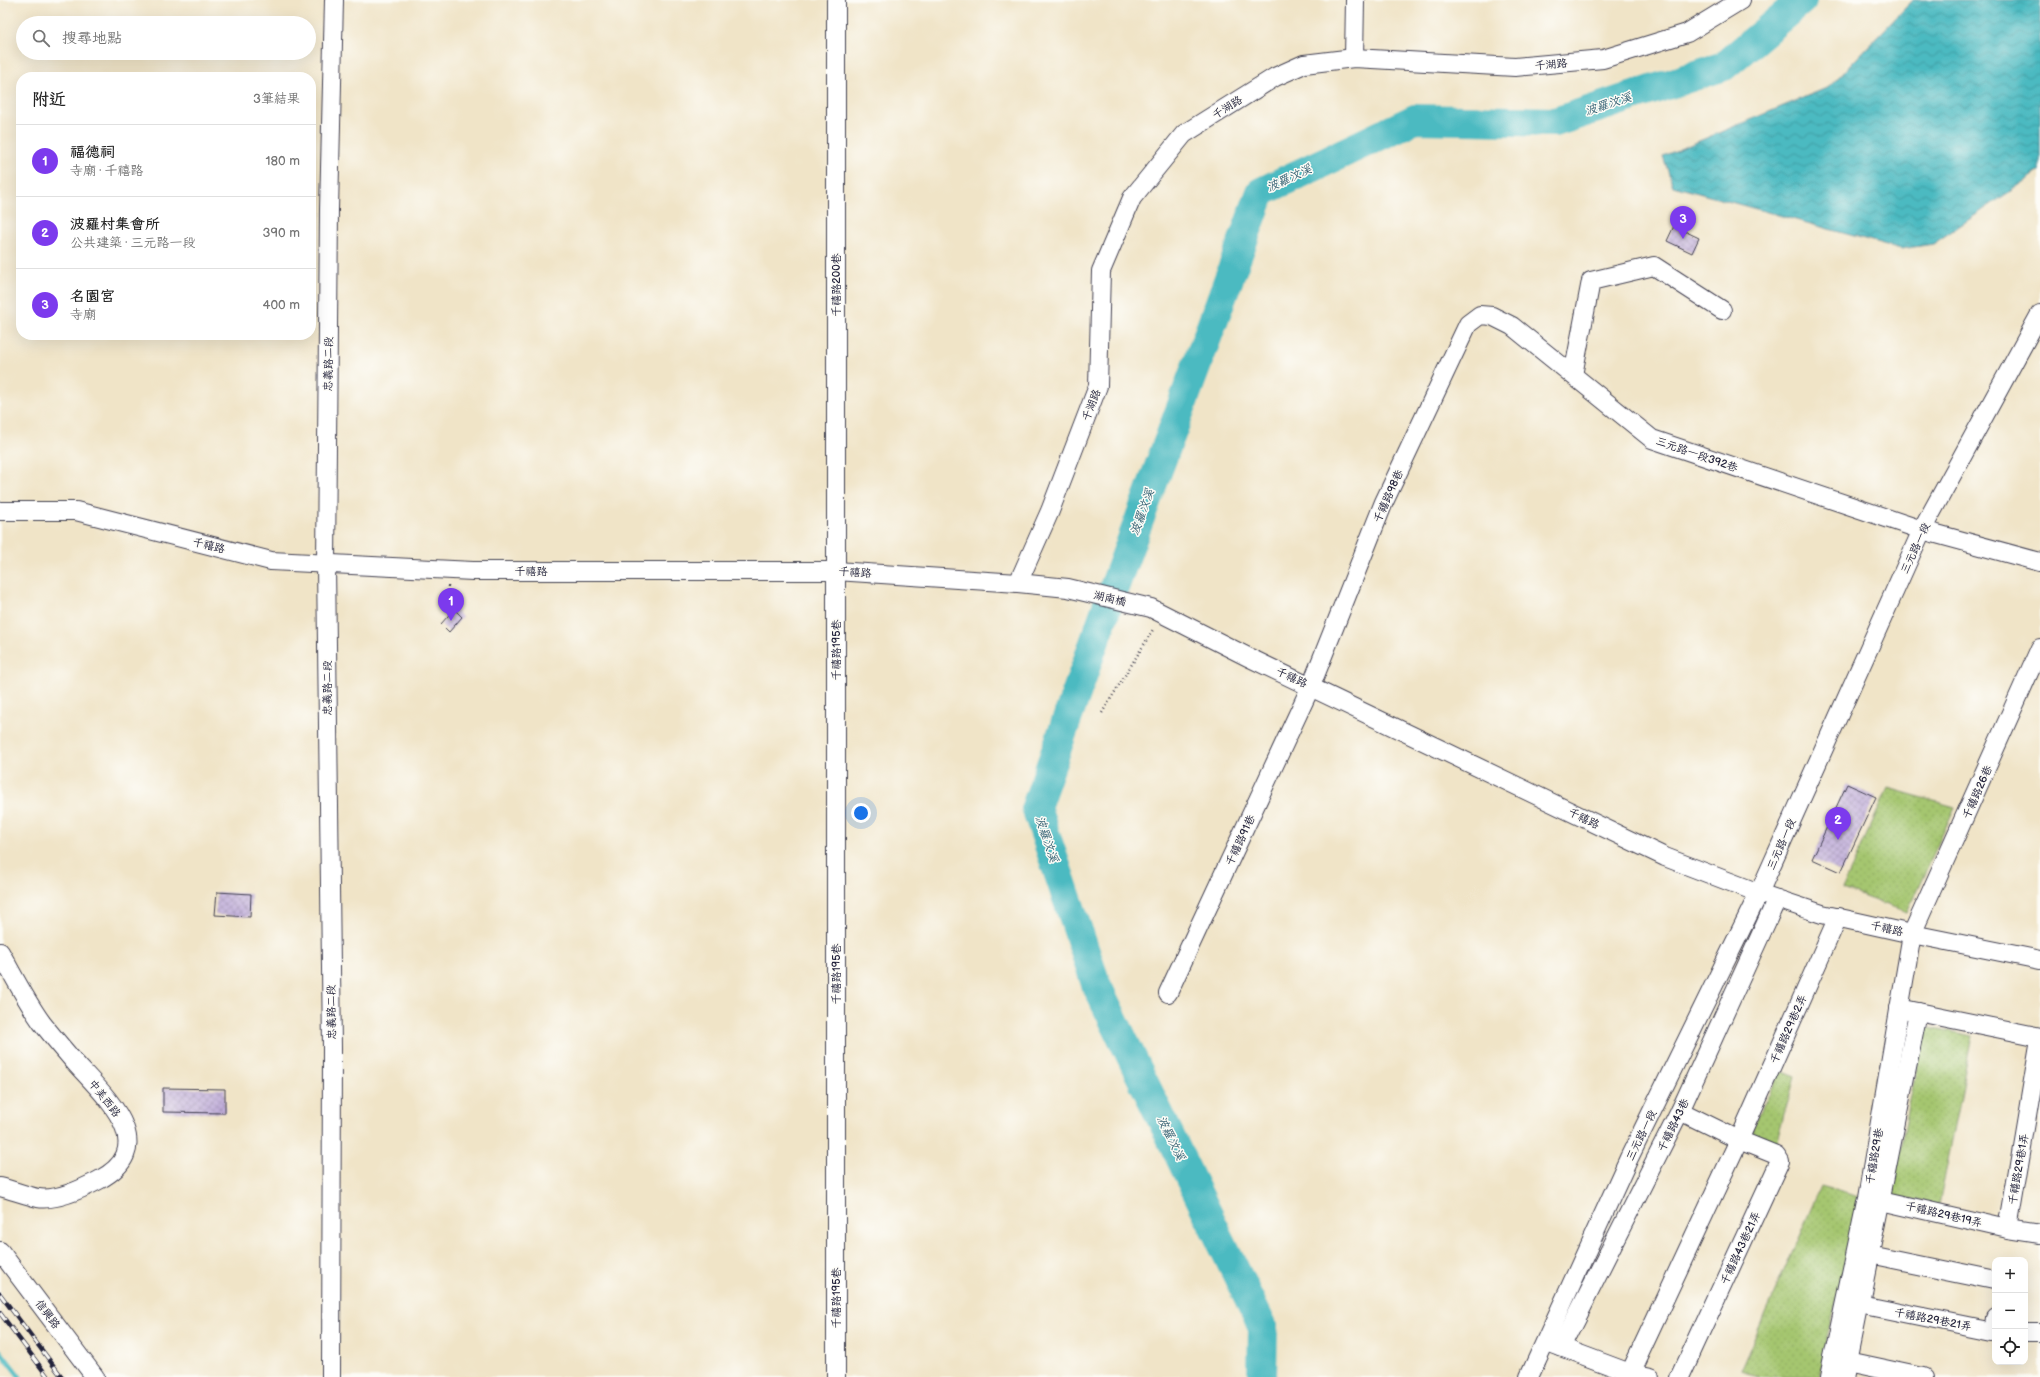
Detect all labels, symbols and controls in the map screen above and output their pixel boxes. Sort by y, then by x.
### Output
search box [16,16,316,60]
icon: search [30,27,52,49]
text: 搜尋地點 [62,29,122,48]
street label: 千湖路 [1534,57,1568,72]
text: 附近 [32,90,66,110]
water label: 波羅汶溪 [1583,90,1634,119]
text: 3筆結果 [253,91,300,107]
street label: 千湖路 [1210,93,1245,122]
text: 福德祠 [70,143,115,162]
text: 1 [42,153,48,169]
text: 180 m [265,153,300,169]
water label: 波羅汶溪 [1264,161,1315,195]
text: 寺廟 · 千禧路 [70,163,143,179]
pin: 3 [1670,206,1696,239]
text: 波羅村集會所 [70,215,160,234]
text: 2 [41,225,49,241]
text: 390 m [263,225,300,241]
text: 公共建築 · 三元路一段 [70,235,195,251]
street label: 千禧路200巷 [830,253,843,317]
text: 名園宮 [70,287,115,306]
text: 3 [41,297,49,313]
text: 400 m [263,297,300,313]
text: 寺廟 [70,307,96,323]
street label: 忠義路二段 [322,336,335,392]
street label: 千湖路 [1079,387,1103,423]
street label: 三元路一段392巷 [1654,434,1739,475]
street label: 千禧路98巷 [1371,468,1406,525]
water label: 波羅汶溪 [1127,486,1158,537]
street label: 三元路一段 [1898,521,1933,576]
street label: 千禧路 [191,535,226,556]
street label: 千禧路 [515,565,548,578]
street label: 千禧路 [838,565,872,580]
pin: 1 [438,588,464,621]
street label: 湖南橋 [1092,588,1127,609]
street label: 千禧路195巷 [830,620,843,680]
street label: 忠義路二段 [321,661,334,716]
street label: 千禧路 [1274,665,1309,690]
street label: 千禧路26巷 [1960,763,1995,821]
your location [851,803,871,823]
street label: 千禧路 [1566,805,1601,832]
pin: 2 [1825,807,1851,840]
street label: 千禧路91巷 [1223,813,1258,868]
water label: 波羅汶溪 [1032,814,1062,865]
street label: 三元路一段 [1764,816,1799,872]
street label: 千禧路 [1869,918,1904,939]
street label: 千禧路195巷 [830,944,843,1004]
street label: 忠義路二段 [325,984,338,1040]
street label: 千禧路29巷2弄 [1767,993,1810,1066]
street label: 中美西路 [86,1077,123,1120]
street label: 千禧路43巷 [1655,1097,1692,1154]
street label: 三元路一段 [1624,1108,1659,1163]
water label: 波羅汶溪 [1153,1113,1188,1164]
street label: 千禧路29巷 [1863,1127,1886,1185]
street label: 千禧路29巷1弄 [2006,1132,2031,1206]
street label: 千禧路29巷19弄 [1904,1199,1984,1230]
street label: 千禧路43巷21弄 [1718,1210,1763,1287]
map controls [1992,1257,2028,1365]
button: + [1992,1257,2028,1293]
street label: 千禧路195巷 [830,1268,843,1328]
button: − [1992,1293,2028,1329]
street label: 信興路 [32,1297,63,1331]
street label: 千禧路29巷21弄 [1893,1306,1973,1333]
button: locate [1992,1329,2028,1365]

